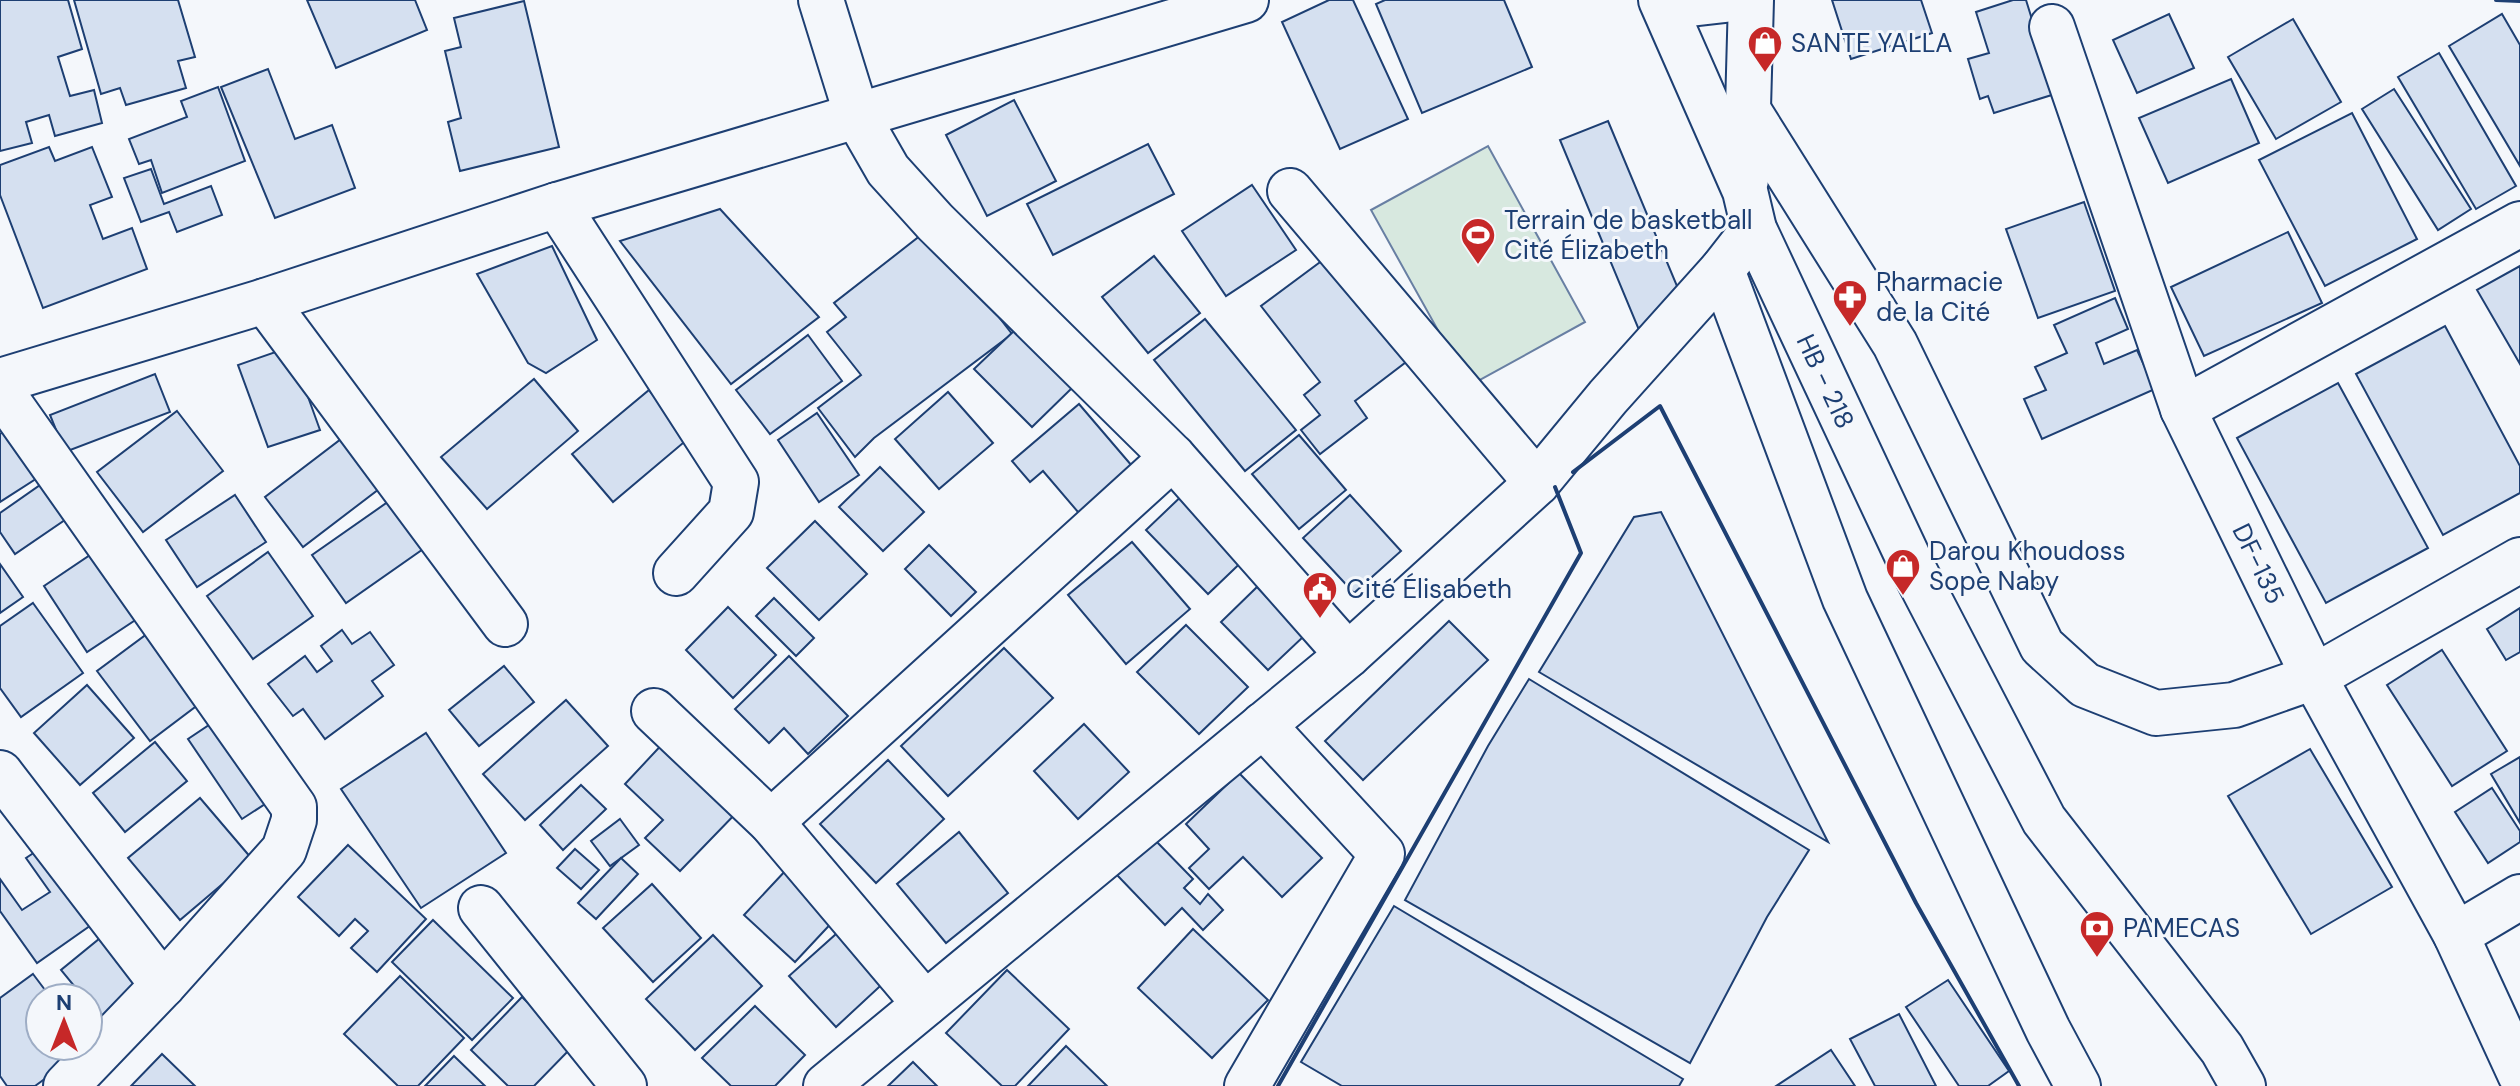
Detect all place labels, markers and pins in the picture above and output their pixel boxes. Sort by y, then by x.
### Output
shop icon: SANTE YALLA [1746,24,1784,74]
place label: SANTE YALLA [1791,26,1953,60]
place label: Terrain de basketball Cité Élizabeth [1504,203,1753,267]
sports icon: Terrain de basketball Cité Élizabeth [1459,216,1497,266]
place label: Pharmacie de la Cité [1876,265,2003,329]
pharmacy icon: Pharmacie de la Cité [1831,278,1869,328]
place label: Darou Khoudoss Sope Naby [1929,534,2126,598]
shop icon: Darou Khoudoss Sope Naby [1884,547,1922,597]
public building icon: Cité Élisabeth [1301,570,1339,620]
place label: Cité Élisabeth [1346,572,1512,606]
bank icon: PAMECAS [2078,909,2116,959]
place label: PAMECAS [2123,911,2240,945]

